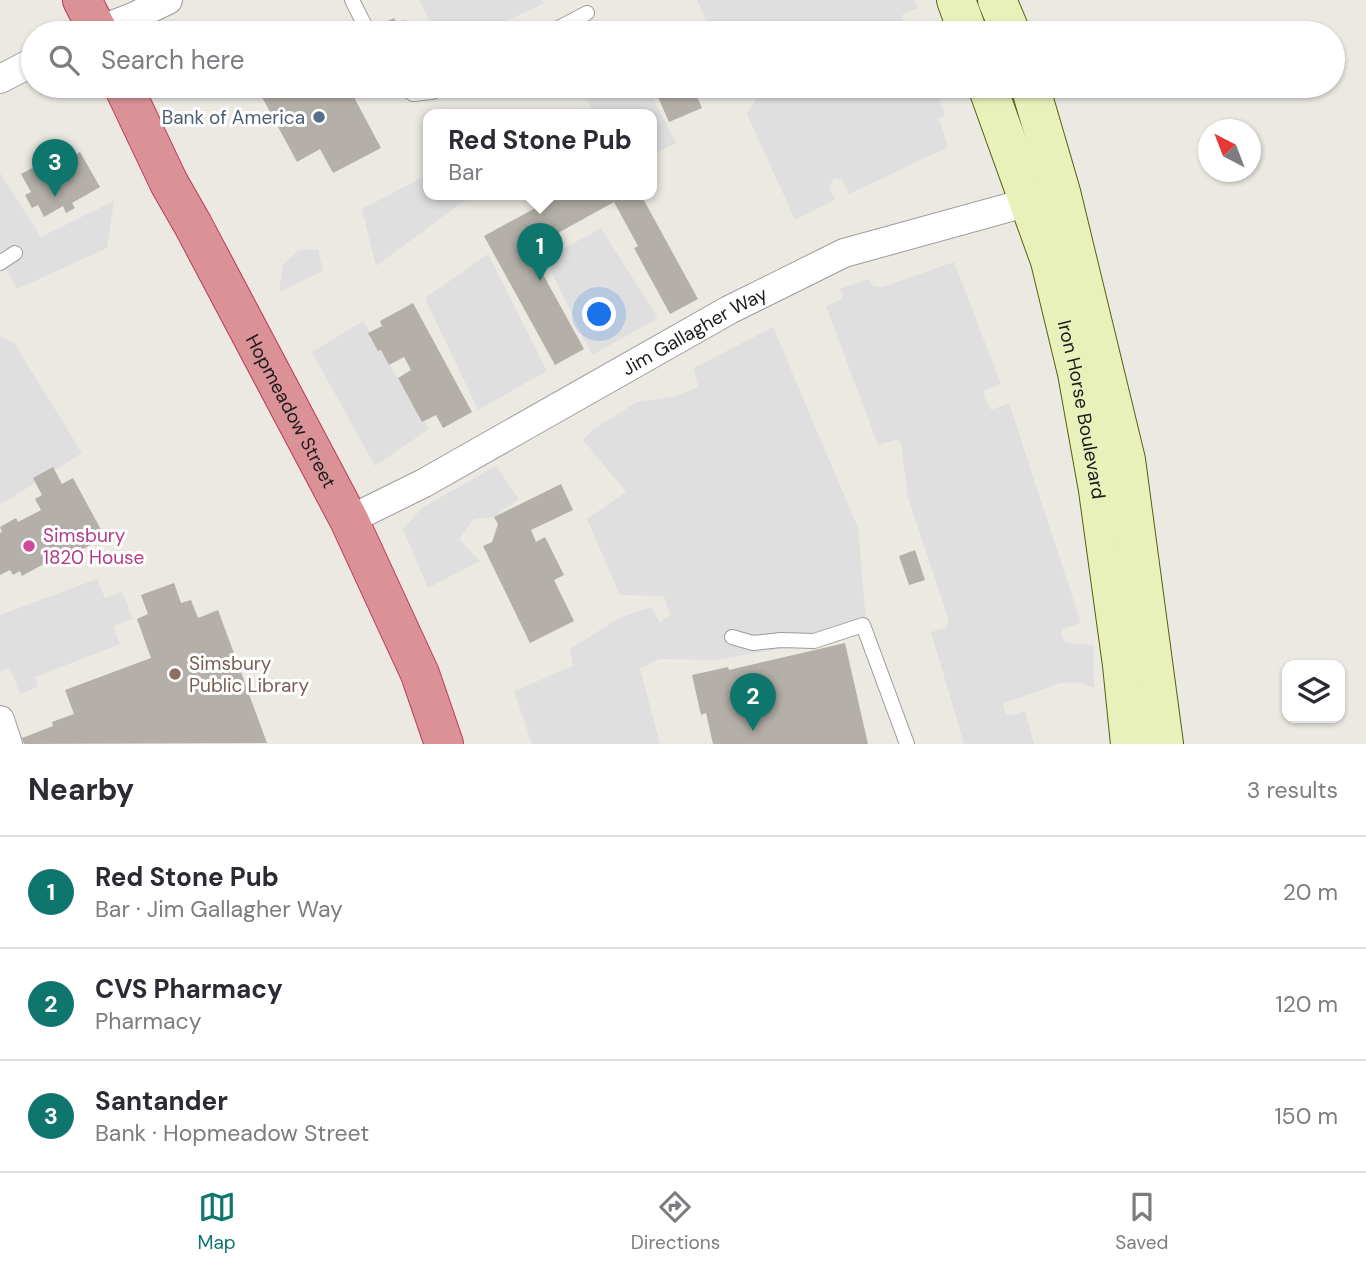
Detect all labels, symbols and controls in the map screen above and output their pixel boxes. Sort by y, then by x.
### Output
search box [21,21,1345,98]
icon: search [45,41,83,79]
text: Search here [101,43,244,77]
place label: Bank of America [162,105,305,130]
marker: Bank of America [311,109,327,125]
popup [423,109,657,200]
north arrow [1198,119,1261,182]
text: Red Stone Pub [448,123,632,157]
pin: 3 [32,139,78,197]
text: Bar [448,157,483,187]
pin: 1 [517,223,563,281]
street label: Jim Gallagher Way [617,281,772,381]
your location [582,297,616,331]
street label: Iron Horse Boulevard [1052,318,1111,501]
street label: Hopmeadow Street [240,330,342,492]
place label: Simsbury 1820 House [43,523,144,570]
marker: Simsbury 1820 House [21,538,37,554]
place label: Simsbury Public Library [189,651,309,698]
map controls [1282,660,1345,723]
button: layers [1282,660,1345,723]
marker: Simsbury Public Library [167,666,183,682]
pin: 2 [730,673,776,731]
text: Nearby [28,770,134,809]
text: 3 results [1247,775,1338,805]
text: Red Stone Pub [95,860,279,894]
text: 1 [47,877,55,907]
text: 20 m [1283,877,1338,907]
text: Bar · Jim Gallagher Way [95,894,343,924]
text: CVS Pharmacy [95,972,283,1006]
text: 2 [44,989,58,1019]
text: 120 m [1275,989,1338,1019]
text: Pharmacy [95,1006,202,1036]
text: Santander [95,1084,228,1118]
text: 3 [44,1101,58,1131]
text: 150 m [1274,1101,1338,1131]
text: Bank · Hopmeadow Street [95,1118,369,1148]
tab: Map [198,1188,236,1255]
tab: Directions [631,1188,720,1255]
tab: Saved [1115,1188,1168,1255]

